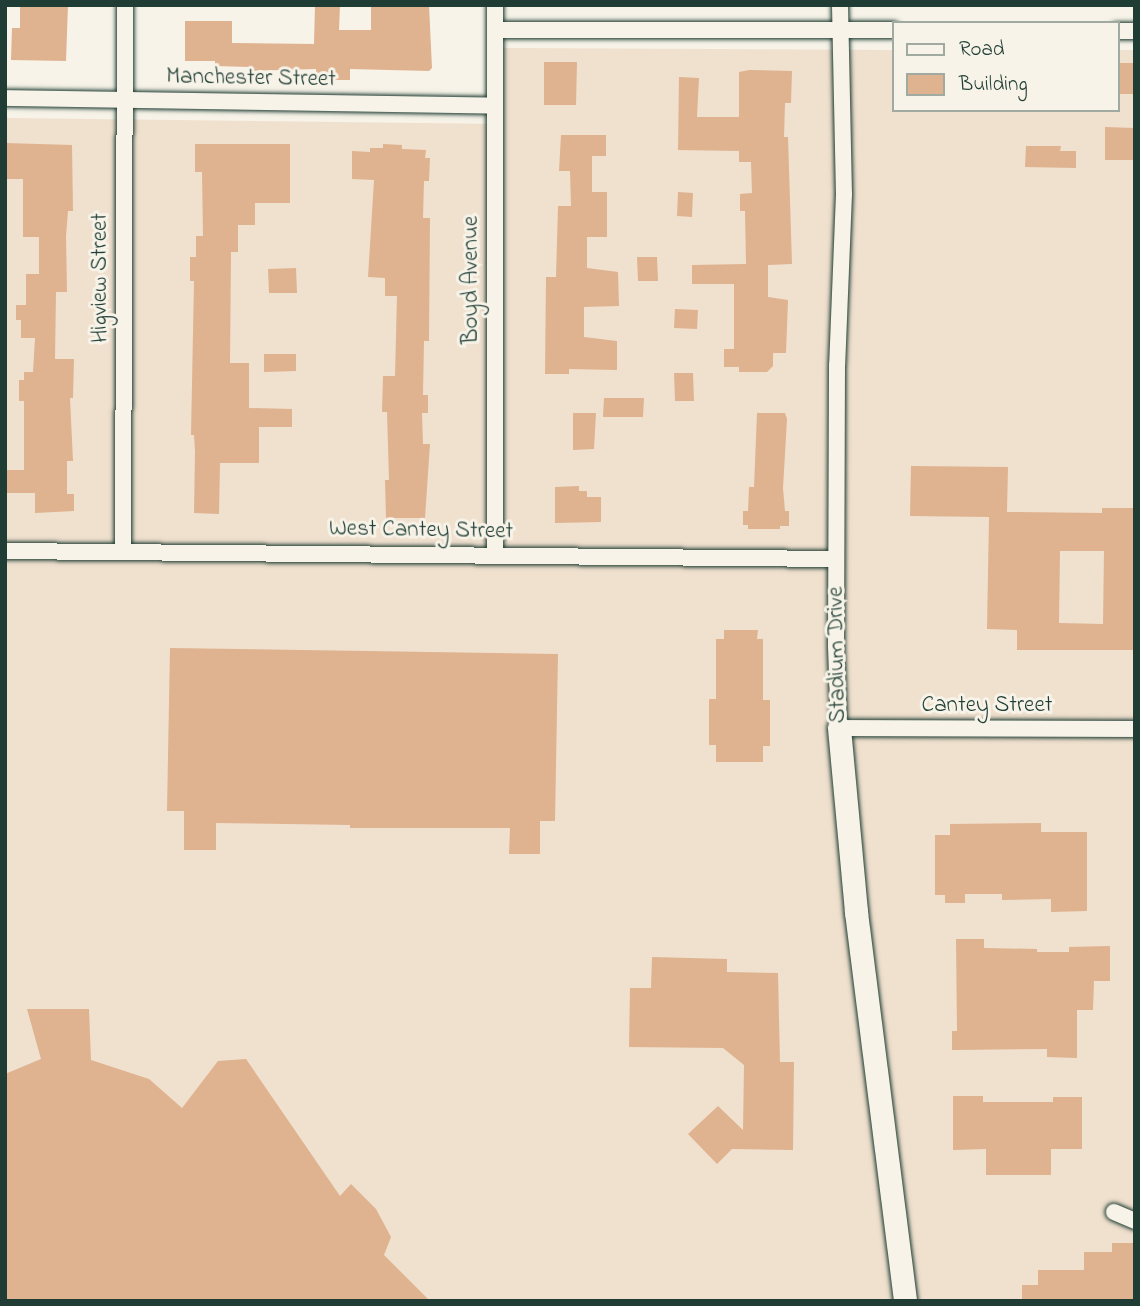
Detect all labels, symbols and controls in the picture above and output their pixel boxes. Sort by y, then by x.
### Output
legend [892,21,1119,112]
text: Road [959,35,1005,65]
street label: Manchester Street [166,64,336,94]
text: Building [959,70,1028,100]
street label: Higview Street [87,213,115,343]
street label: Boyd Avenue [458,216,486,344]
street label: West Cantey Street [329,516,513,546]
street label: Stadium Drive [823,586,853,724]
street label: Cantey Street [922,692,1052,720]

